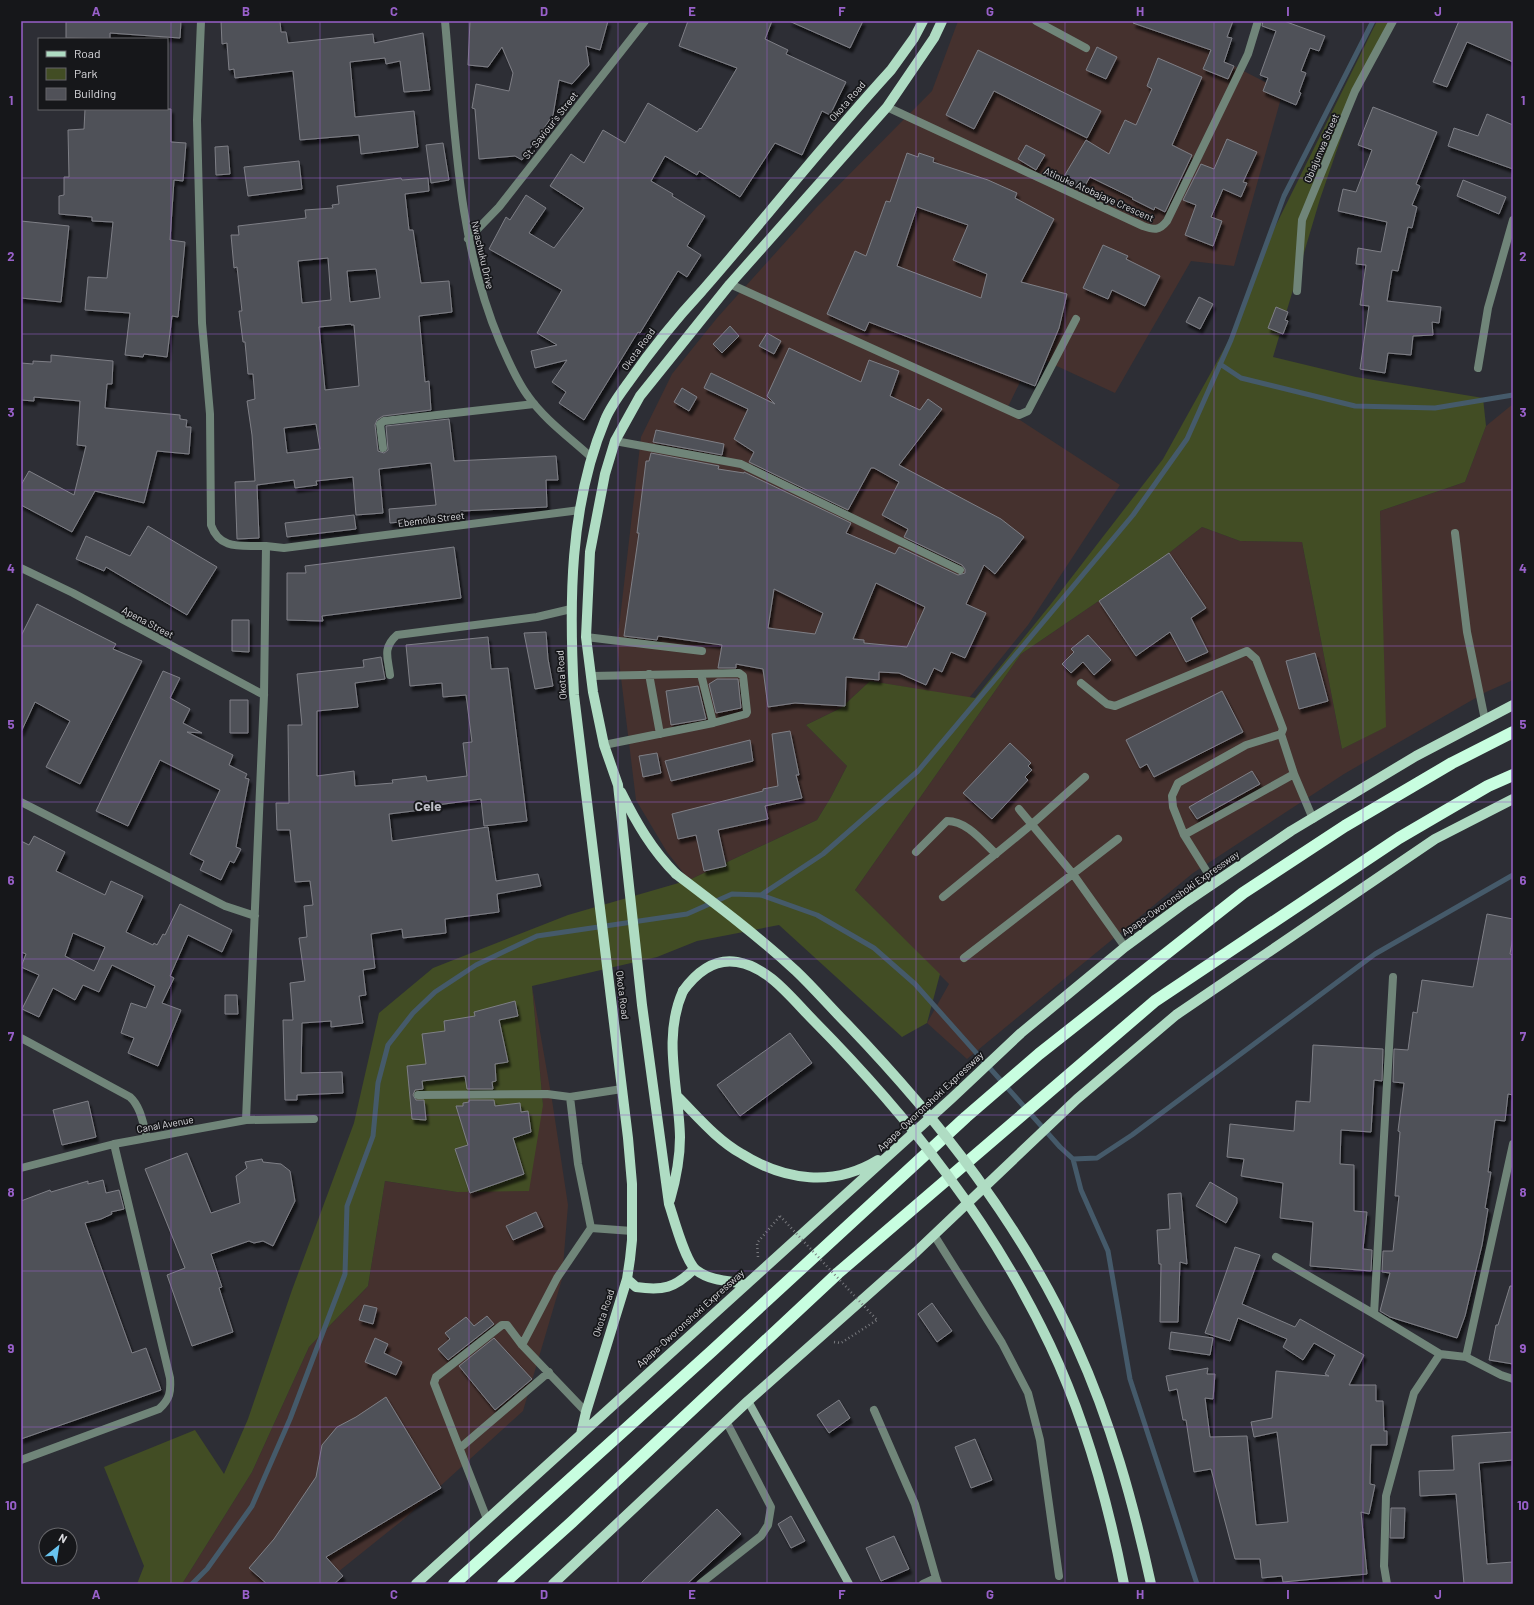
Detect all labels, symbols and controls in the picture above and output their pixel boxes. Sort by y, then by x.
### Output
text: A [92,3,101,19]
text: B [242,3,250,19]
text: C [390,3,398,19]
text: D [540,3,548,19]
text: E [688,3,696,19]
text: F [838,3,846,19]
text: G [986,3,994,19]
text: H [1136,3,1144,19]
text: I [1286,3,1290,19]
text: J [1434,3,1442,19]
legend [38,38,168,110]
text: Road [74,46,101,60]
text: Park [74,66,98,80]
street label: Okota Road [826,78,868,124]
text: Building [74,86,116,100]
street label: St. Saviour's Street [520,89,580,161]
text: 1 [9,92,13,108]
text: 1 [1521,92,1525,108]
street label: Obiajunwa Street [1301,111,1341,184]
street label: Atinuke Atobajaye Crescent [1042,164,1156,224]
street label: Nwachuku Drive [469,220,497,290]
text: 2 [7,248,15,264]
text: 2 [1519,248,1527,264]
street label: Okota Road [619,326,657,372]
text: 3 [7,404,15,420]
text: 3 [1519,404,1527,420]
street label: Ebemola Street [397,509,465,529]
text: 4 [7,560,15,576]
text: 4 [1519,560,1527,576]
street label: Apena Street [120,603,176,641]
street label: Okota Road [553,650,569,700]
text: 5 [7,716,15,732]
text: 5 [1519,716,1527,732]
district label: Cele [414,797,442,814]
street label: Apapa-Oworonshoki Expressway [1119,848,1241,938]
text: 6 [8,872,15,888]
text: 6 [1520,872,1527,888]
street label: Okota Road [614,970,632,1020]
text: 7 [8,1028,15,1044]
text: 7 [1520,1028,1527,1044]
street label: Apapa-Oworonshoki Expressway [874,1048,986,1153]
street label: Canal Avenue [136,1113,194,1135]
text: 8 [7,1184,15,1200]
text: 8 [1519,1184,1527,1200]
street label: Apapa-Oworonshoki Expressway [634,1266,747,1370]
street label: Okota Road [590,1288,616,1338]
text: 9 [8,1340,15,1356]
text: 9 [1520,1340,1527,1356]
text: 10 [5,1497,17,1513]
text: 10 [1517,1497,1529,1513]
north arrow [38,1527,78,1567]
text: N [57,1530,70,1545]
text: A [92,1586,101,1602]
text: B [242,1586,250,1602]
text: C [390,1586,398,1602]
text: D [540,1586,548,1602]
text: E [688,1586,696,1602]
text: F [838,1586,846,1602]
text: G [986,1586,994,1602]
text: H [1136,1586,1144,1602]
text: I [1286,1586,1290,1602]
text: J [1434,1586,1442,1602]

